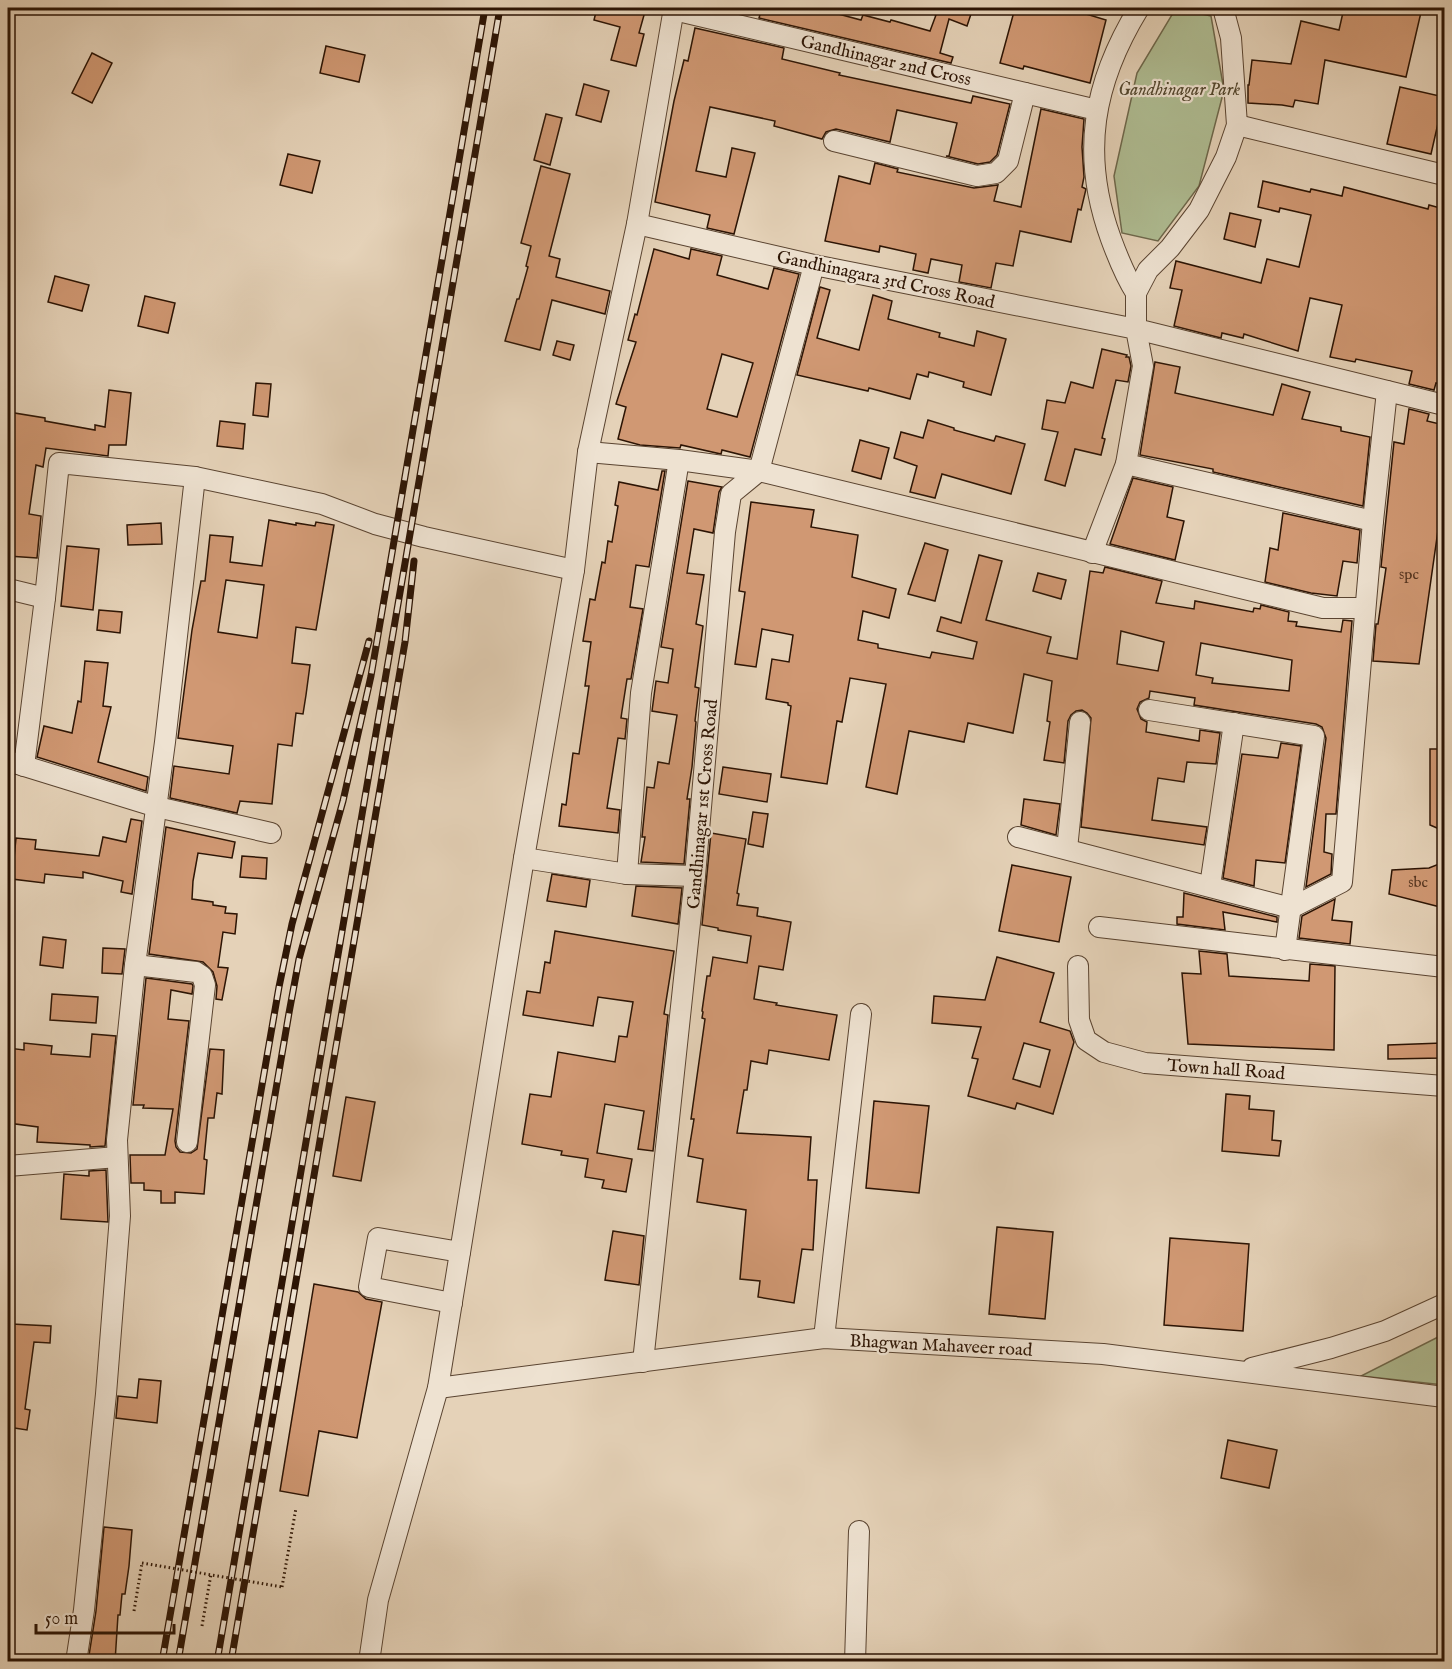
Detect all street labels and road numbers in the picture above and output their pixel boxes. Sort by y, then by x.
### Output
street label: Gandhinagar 2nd Cross [798,31,973,92]
street label: Gandhinagara 3rd Cross Road [775,246,997,315]
street label: Gandhinagar 1st Cross Road [683,698,724,910]
street label: Town hall Road [1166,1055,1286,1086]
street label: Bhagwan Mahaveer road [849,1330,1033,1363]

